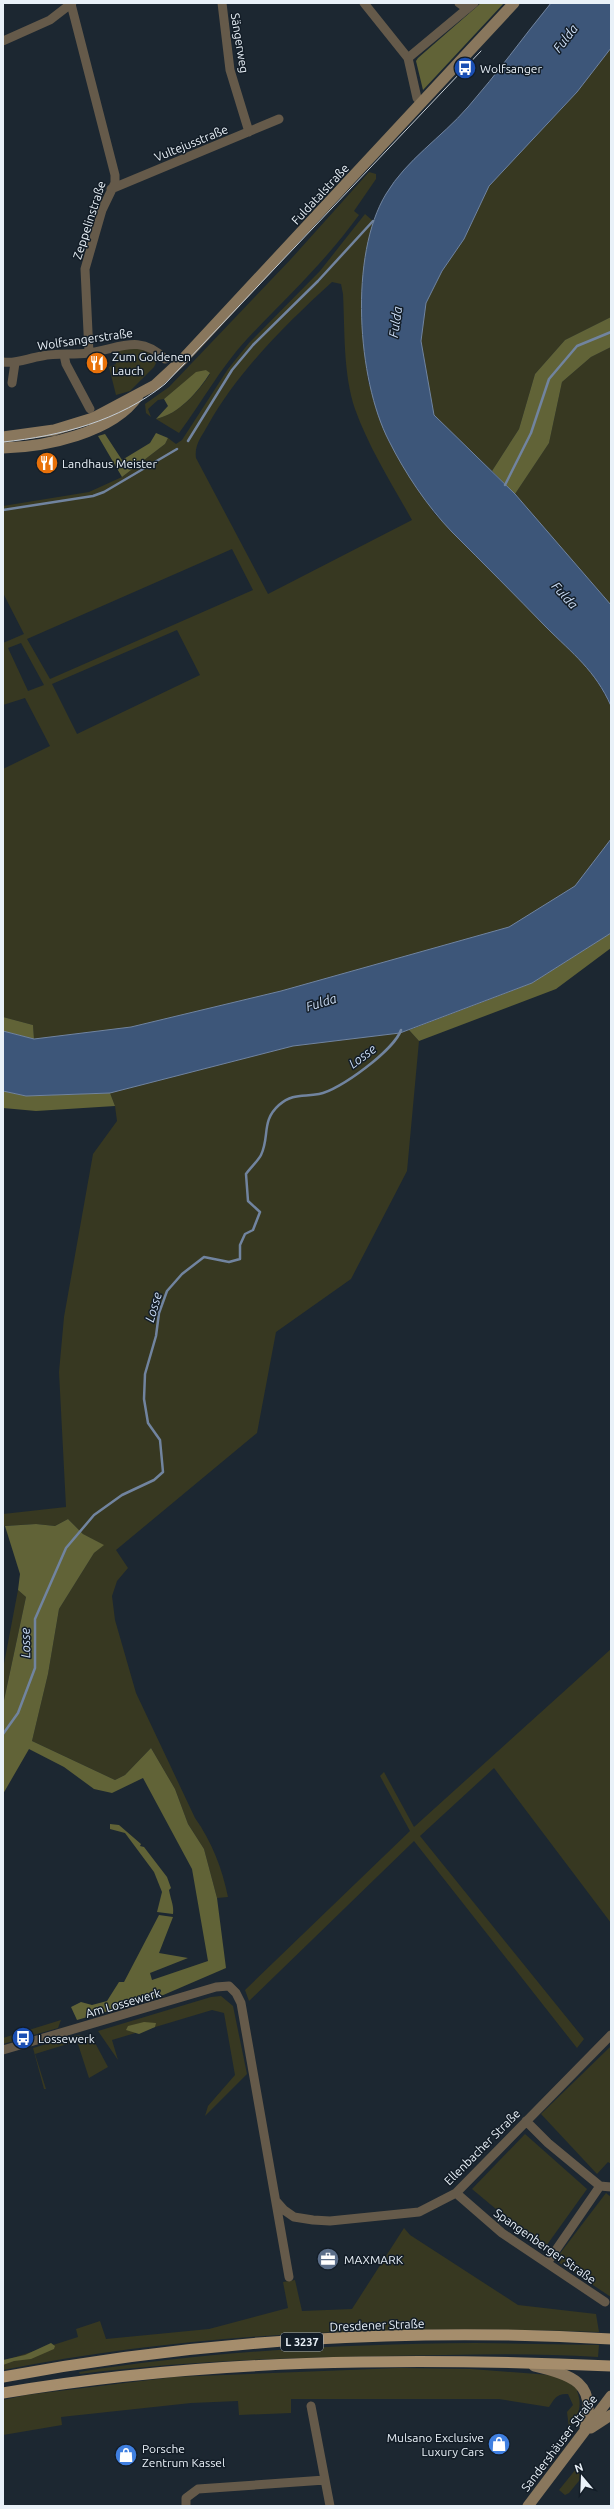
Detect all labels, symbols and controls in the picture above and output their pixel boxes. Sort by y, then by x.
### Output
street label: Sängerweg [229,12,251,74]
water label: Fulda [550,21,580,55]
bus stop icon: Wolfsanger [452,55,478,81]
place label: Wolfsanger [480,62,542,75]
street label: Vultejusstraße [152,122,230,164]
street label: Fuldatalstraße [289,161,351,227]
street label: Zeppelinstraße [70,179,108,261]
water label: Fulda [386,305,404,339]
street label: Wolfsangerstraße [36,326,134,352]
restaurant icon: Zum Goldenen Lauch [84,350,110,376]
place label: Zum Goldenen Lauch [112,350,191,377]
restaurant icon: Landhaus Meister [34,450,60,476]
place label: Landhaus Meister [62,457,157,470]
water label: Fulda [549,579,581,611]
water label: Fulda [304,991,338,1013]
water label: Losse [346,1041,379,1071]
water label: Losse [142,1290,164,1324]
water label: Losse [18,1627,32,1658]
street label: Am Lossewerk [84,1986,162,2020]
bus stop icon: Lossewerk [10,2025,36,2051]
place label: Lossewerk [38,2032,95,2045]
street label: Ellenbacher Straße [441,2106,523,2188]
street label: Spangenberger Straße [492,2206,598,2286]
office icon: MAXMARK [315,2246,341,2272]
place label: MAXMARK [344,2253,404,2266]
street label: Dresdener Straße [329,2317,425,2333]
road number: L 3237 [281,2333,323,2351]
street label: Sandershäuser Straße [519,2392,599,2494]
place label: Mulsano Exclusive Luxury Cars [387,2431,484,2458]
shop icon: Mulsano Exclusive Luxury Cars [486,2431,512,2457]
shop icon: Porsche Zentrum Kassel [113,2442,139,2468]
place label: Porsche Zentrum Kassel [142,2442,225,2469]
north arrow [562,2457,602,2497]
text: N [573,2461,585,2475]

